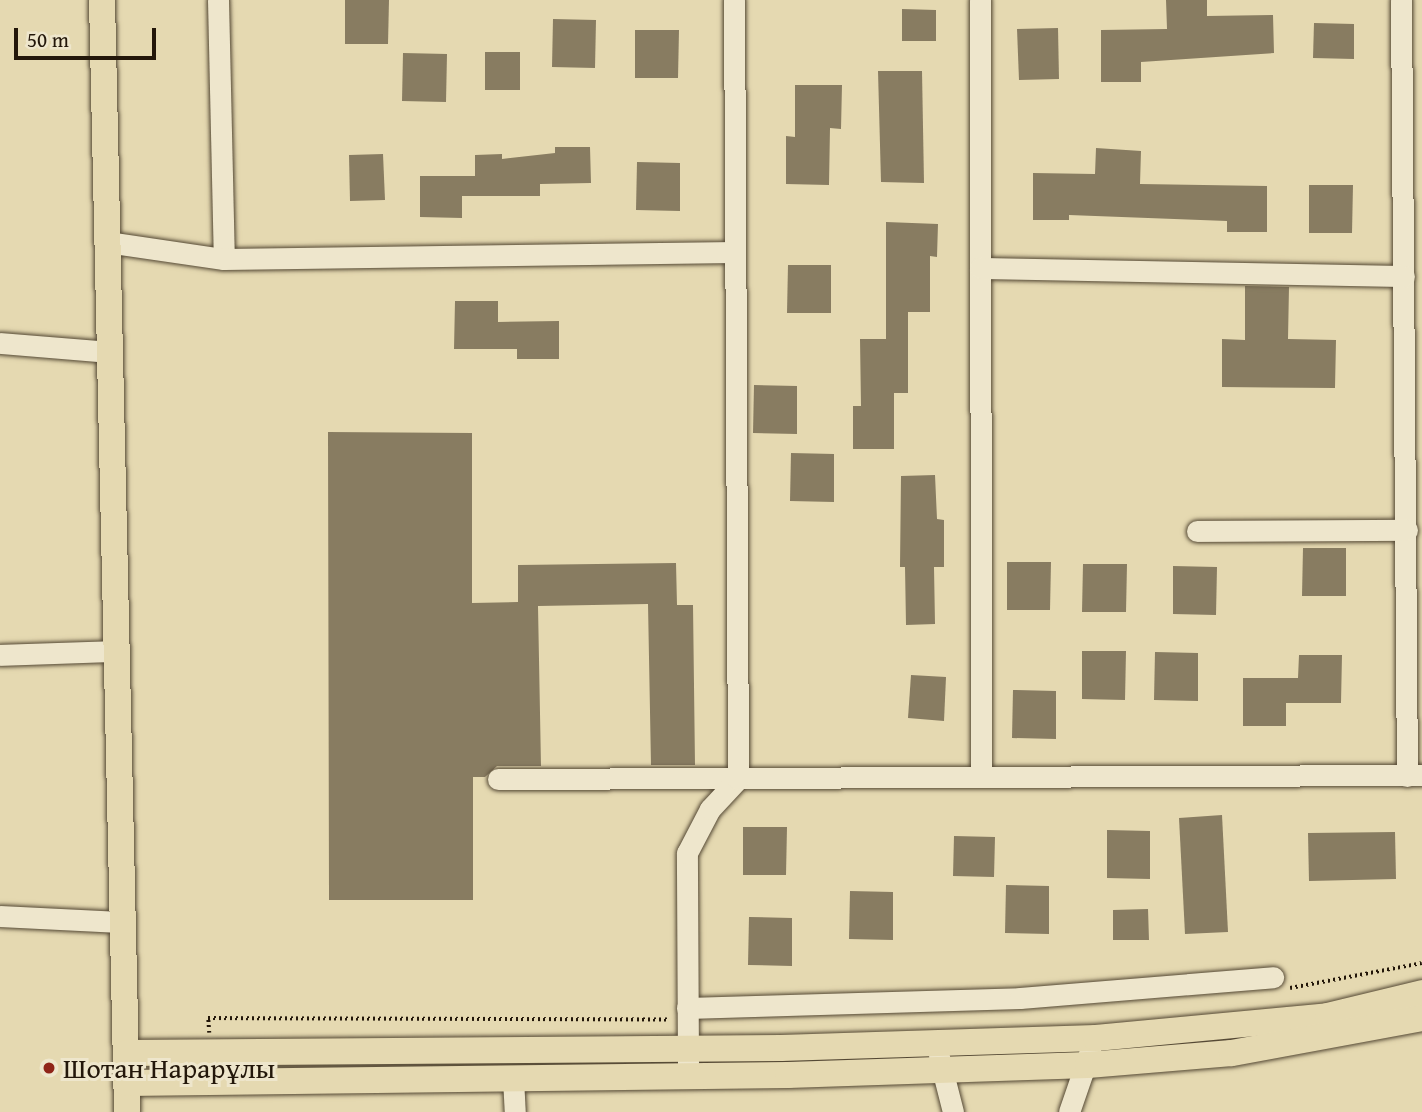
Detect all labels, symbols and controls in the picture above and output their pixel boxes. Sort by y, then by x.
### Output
scale bar [18,14,159,58]
text: 50 m [27,24,69,55]
place label: Шотан Нарарұлы [63,1051,275,1085]
marker: Шотан Нарарұлы [41,1060,57,1076]

